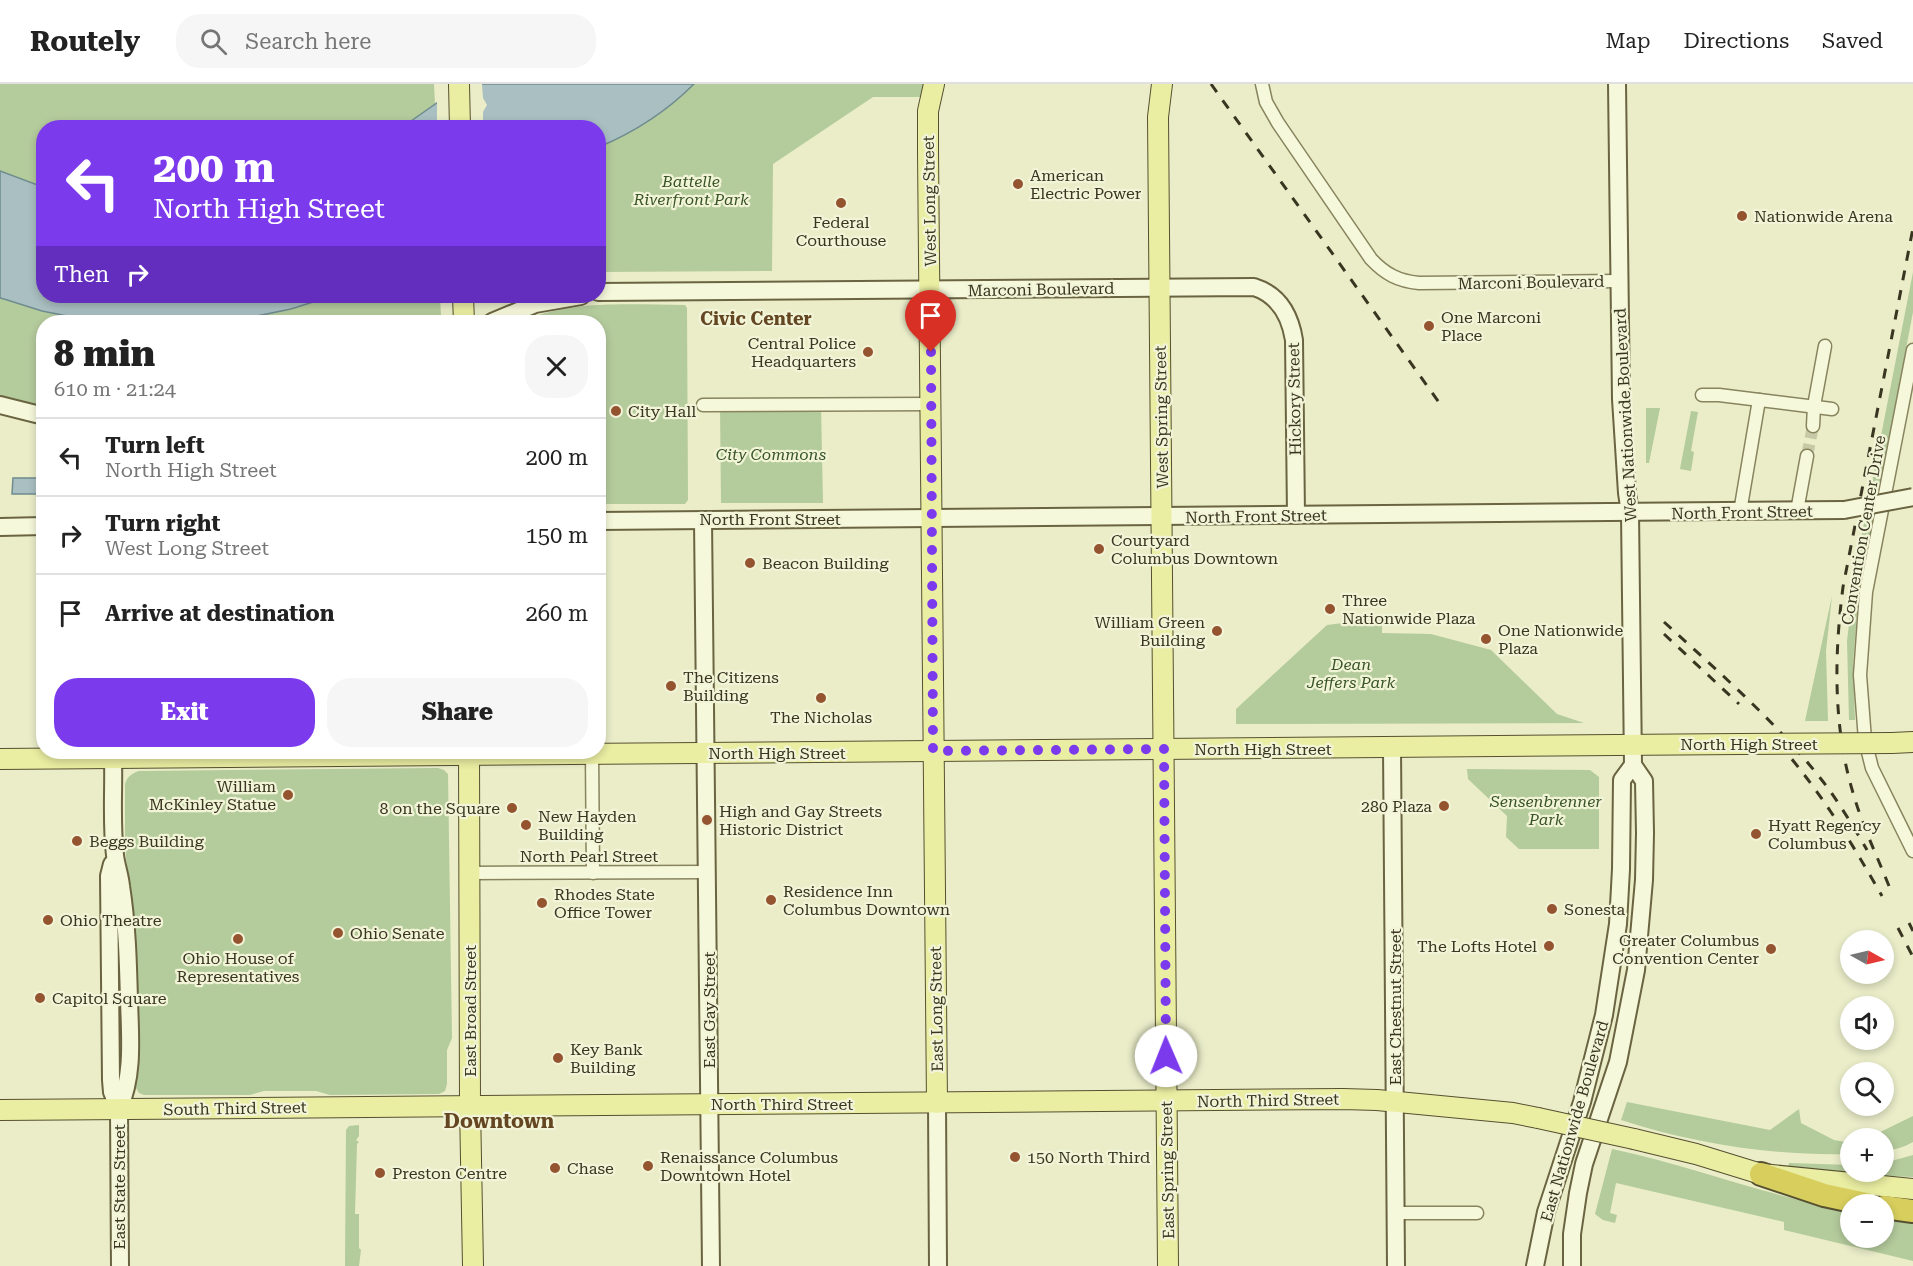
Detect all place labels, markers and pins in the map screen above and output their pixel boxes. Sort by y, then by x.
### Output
place label: American Electric Power [1030,166,1142,203]
marker: American Electric Power [1011,177,1025,191]
marker: Federal Courthouse [834,196,848,210]
place label: Nationwide Arena [1754,207,1893,226]
marker: Nationwide Arena [1735,209,1749,223]
place label: Federal Courthouse [796,213,887,250]
pin [905,290,956,352]
place label: One Marconi Place [1441,308,1541,345]
marker: One Marconi Place [1422,319,1436,333]
place label: Central Police Headquarters [748,334,856,371]
marker: Central Police Headquarters [861,345,875,359]
place label: City Hall [628,402,696,421]
marker: City Hall [609,404,623,418]
place label: Courtyard Columbus Downtown [1111,531,1278,568]
marker: Courtyard Columbus Downtown [1092,542,1106,556]
place label: Beacon Building [762,554,889,573]
marker: Beacon Building [743,556,757,570]
place label: Three Nationwide Plaza [1342,591,1476,628]
marker: Three Nationwide Plaza [1323,602,1337,616]
place label: William Green Building [1094,613,1206,650]
place label: One Nationwide Plaza [1498,621,1624,658]
marker: William Green Building [1210,624,1224,638]
marker: One Nationwide Plaza [1479,632,1493,646]
place label: The Citizens Building [683,668,779,705]
marker: The Citizens Building [664,679,678,693]
marker: The Nicholas [814,691,828,705]
place label: The Nicholas [770,708,872,727]
place label: William McKinley Statue [149,777,276,814]
marker: William McKinley Statue [281,788,295,802]
place label: 280 Plaza [1361,797,1432,816]
place label: 8 on the Square [379,799,500,818]
marker: 280 Plaza [1437,799,1451,813]
marker: 8 on the Square [505,801,519,815]
place label: High and Gay Streets Historic District [719,802,883,839]
place label: New Hayden Building [538,807,636,844]
marker: High and Gay Streets Historic District [700,813,714,827]
place label: Hyatt Regency Columbus [1768,816,1881,853]
marker: New Hayden Building [519,818,533,832]
marker: Hyatt Regency Columbus [1749,827,1763,841]
place label: Beggs Building [89,832,205,851]
marker: Beggs Building [70,834,84,848]
place label: Residence Inn Columbus Downtown [783,882,950,919]
place label: Rhodes State Office Tower [554,885,655,922]
marker: Residence Inn Columbus Downtown [764,893,778,907]
marker: Rhodes State Office Tower [535,896,549,910]
place label: Sonesta [1564,900,1626,919]
marker: Sonesta [1545,902,1559,916]
place label: Ohio Theatre [60,911,162,930]
marker: Ohio Theatre [41,913,55,927]
place label: Ohio Senate [350,924,445,943]
marker: Ohio Senate [331,926,345,940]
place label: Greater Columbus Convention Center [1612,931,1759,968]
marker: Ohio House of Representatives [231,932,245,946]
place label: The Lofts Hotel [1417,937,1537,956]
marker: The Lofts Hotel [1542,939,1556,953]
marker: Greater Columbus Convention Center [1764,942,1778,956]
place label: Ohio House of Representatives [177,949,300,986]
place label: Capitol Square [52,989,167,1008]
marker: Capitol Square [33,991,47,1005]
place label: Key Bank Building [570,1040,643,1077]
marker: Key Bank Building [551,1051,565,1065]
place label: Renaissance Columbus Downtown Hotel [660,1148,839,1185]
place label: 150 North Third [1027,1148,1150,1167]
marker: 150 North Third [1008,1150,1022,1164]
place label: Chase [567,1159,614,1178]
marker: Renaissance Columbus Downtown Hotel [641,1159,655,1173]
marker: Chase [548,1161,562,1175]
place label: Preston Centre [392,1164,507,1183]
marker: Preston Centre [373,1166,387,1180]

